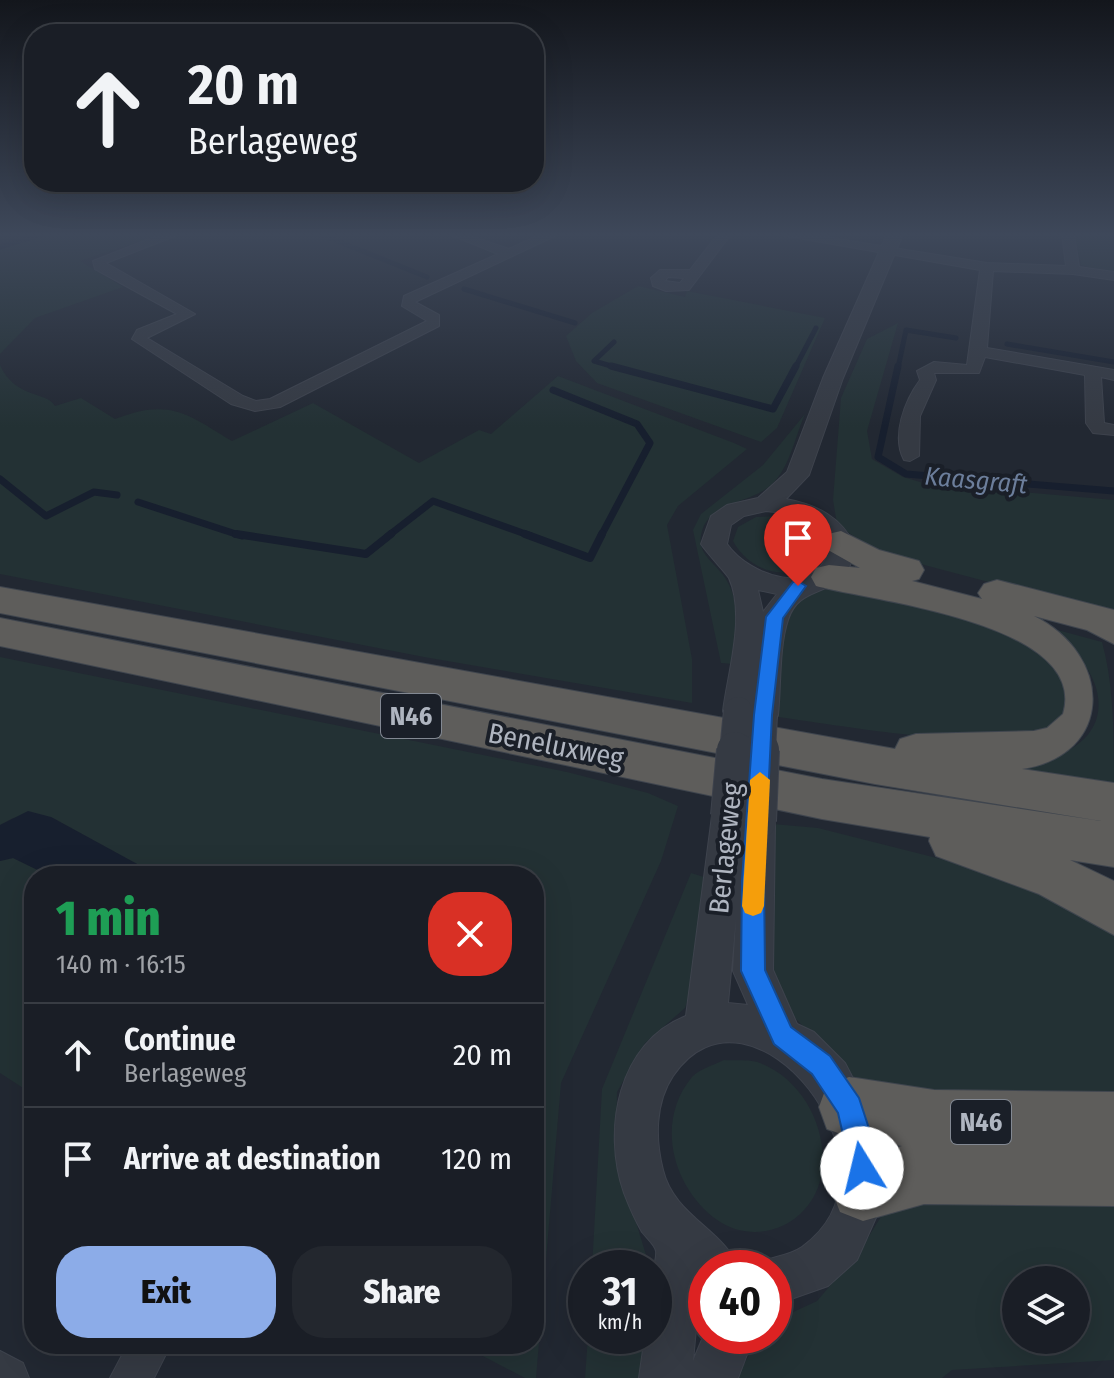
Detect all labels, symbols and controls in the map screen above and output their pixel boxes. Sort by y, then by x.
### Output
text: 20 m [188,52,299,119]
icon: ahead [56,56,160,160]
text: Berlageweg [188,120,357,164]
water label: Kaasgraft [923,461,1029,500]
pin [764,504,832,586]
icon: arrive [776,516,820,560]
road number: N46 [381,694,441,738]
street label: Beneluxweg [485,716,627,775]
street label: Berlageweg [702,780,749,915]
text: 1 min [56,890,160,948]
button: close [428,892,512,976]
text: 140 m · 16:15 [56,949,186,980]
text: Continue [124,1022,236,1058]
icon: ahead [56,1033,100,1077]
text: 20 m [453,1037,512,1073]
text: Berlageweg [124,1058,246,1089]
road number: N46 [951,1100,1011,1144]
position arrow [820,1126,904,1210]
icon: arrive [56,1137,100,1181]
text: Arrive at destination [124,1141,381,1177]
text: 120 m [441,1141,512,1177]
button: Exit [56,1246,276,1338]
button: Share [292,1246,512,1338]
speed limit sign: 40 [688,1250,792,1354]
map controls [1002,1266,1090,1354]
button: layers [1002,1266,1090,1354]
text: 31 [602,1268,638,1316]
text: km/h [598,1310,642,1334]

